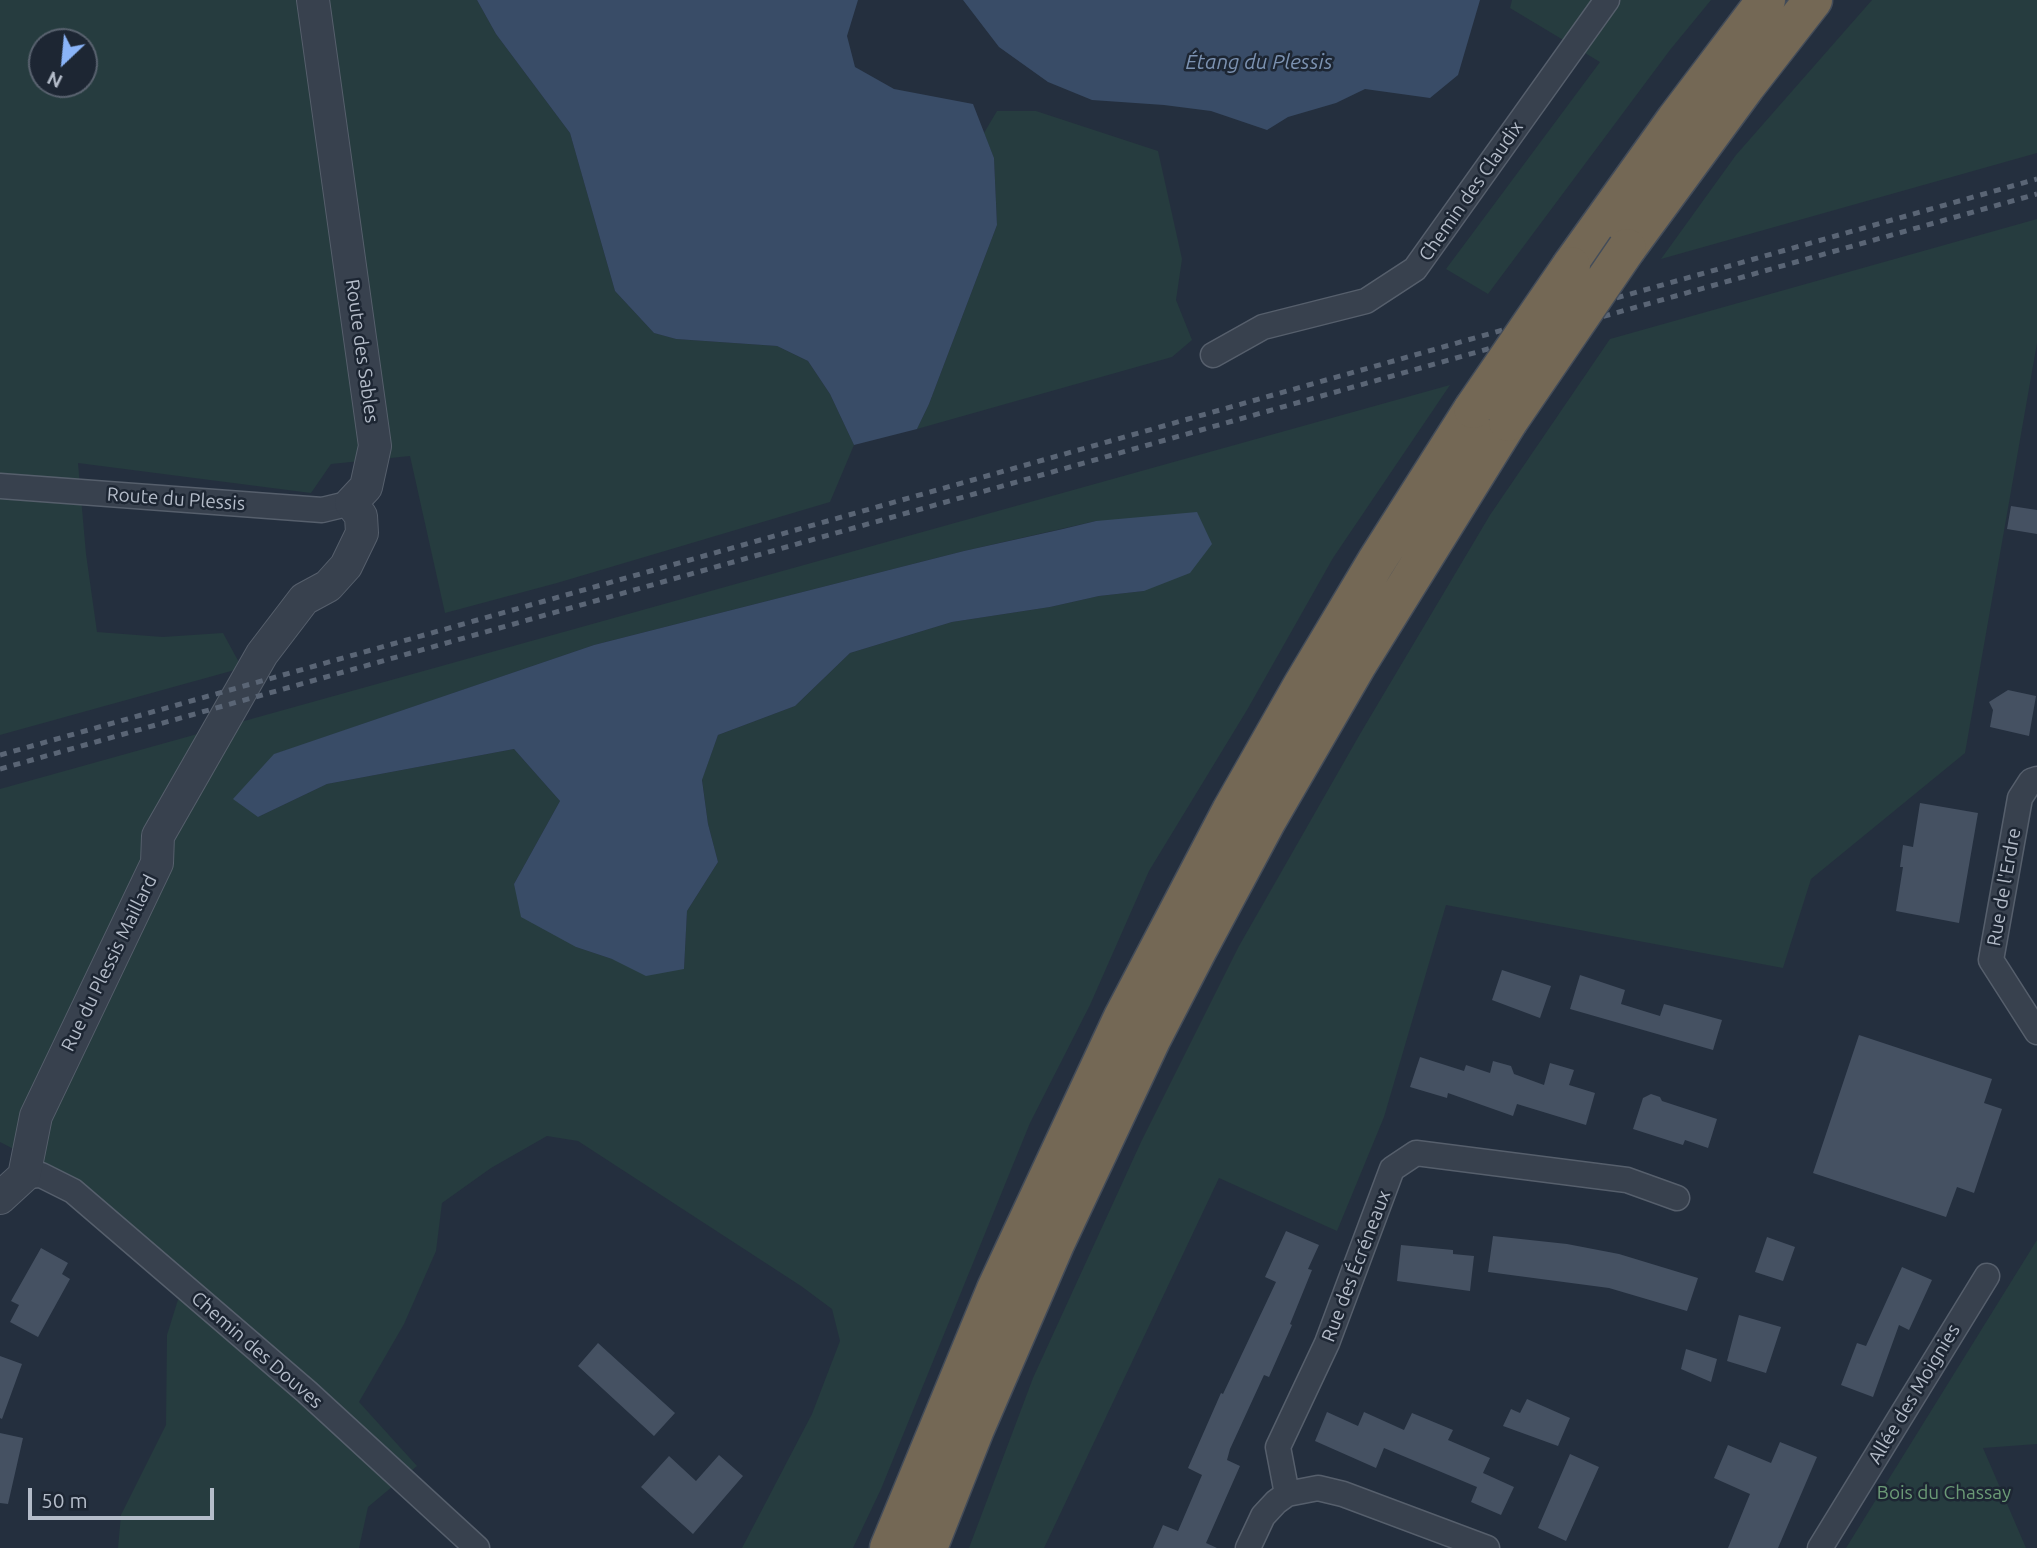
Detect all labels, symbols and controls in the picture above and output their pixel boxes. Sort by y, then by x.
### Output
north arrow [28,28,98,98]
water label: Étang du Plessis [1185,49,1333,75]
text: N [43,67,66,93]
street label: Chemin des Claudix [1414,116,1528,266]
street label: Route des Sables [341,278,383,424]
street label: Route du Plessis [106,483,246,515]
street label: Rue de l'Erdre [1982,826,2026,948]
street label: Rue du Plessis Maillard [56,871,162,1055]
street label: Rue des Écréneaux [1317,1187,1395,1345]
street label: Chemin des Douves [187,1287,327,1413]
street label: Allée des Moignies [1863,1320,1965,1468]
scale bar [32,1474,217,1518]
park label: Bois du Chassay [1877,1482,2011,1504]
text: 50 m [41,1488,88,1512]

